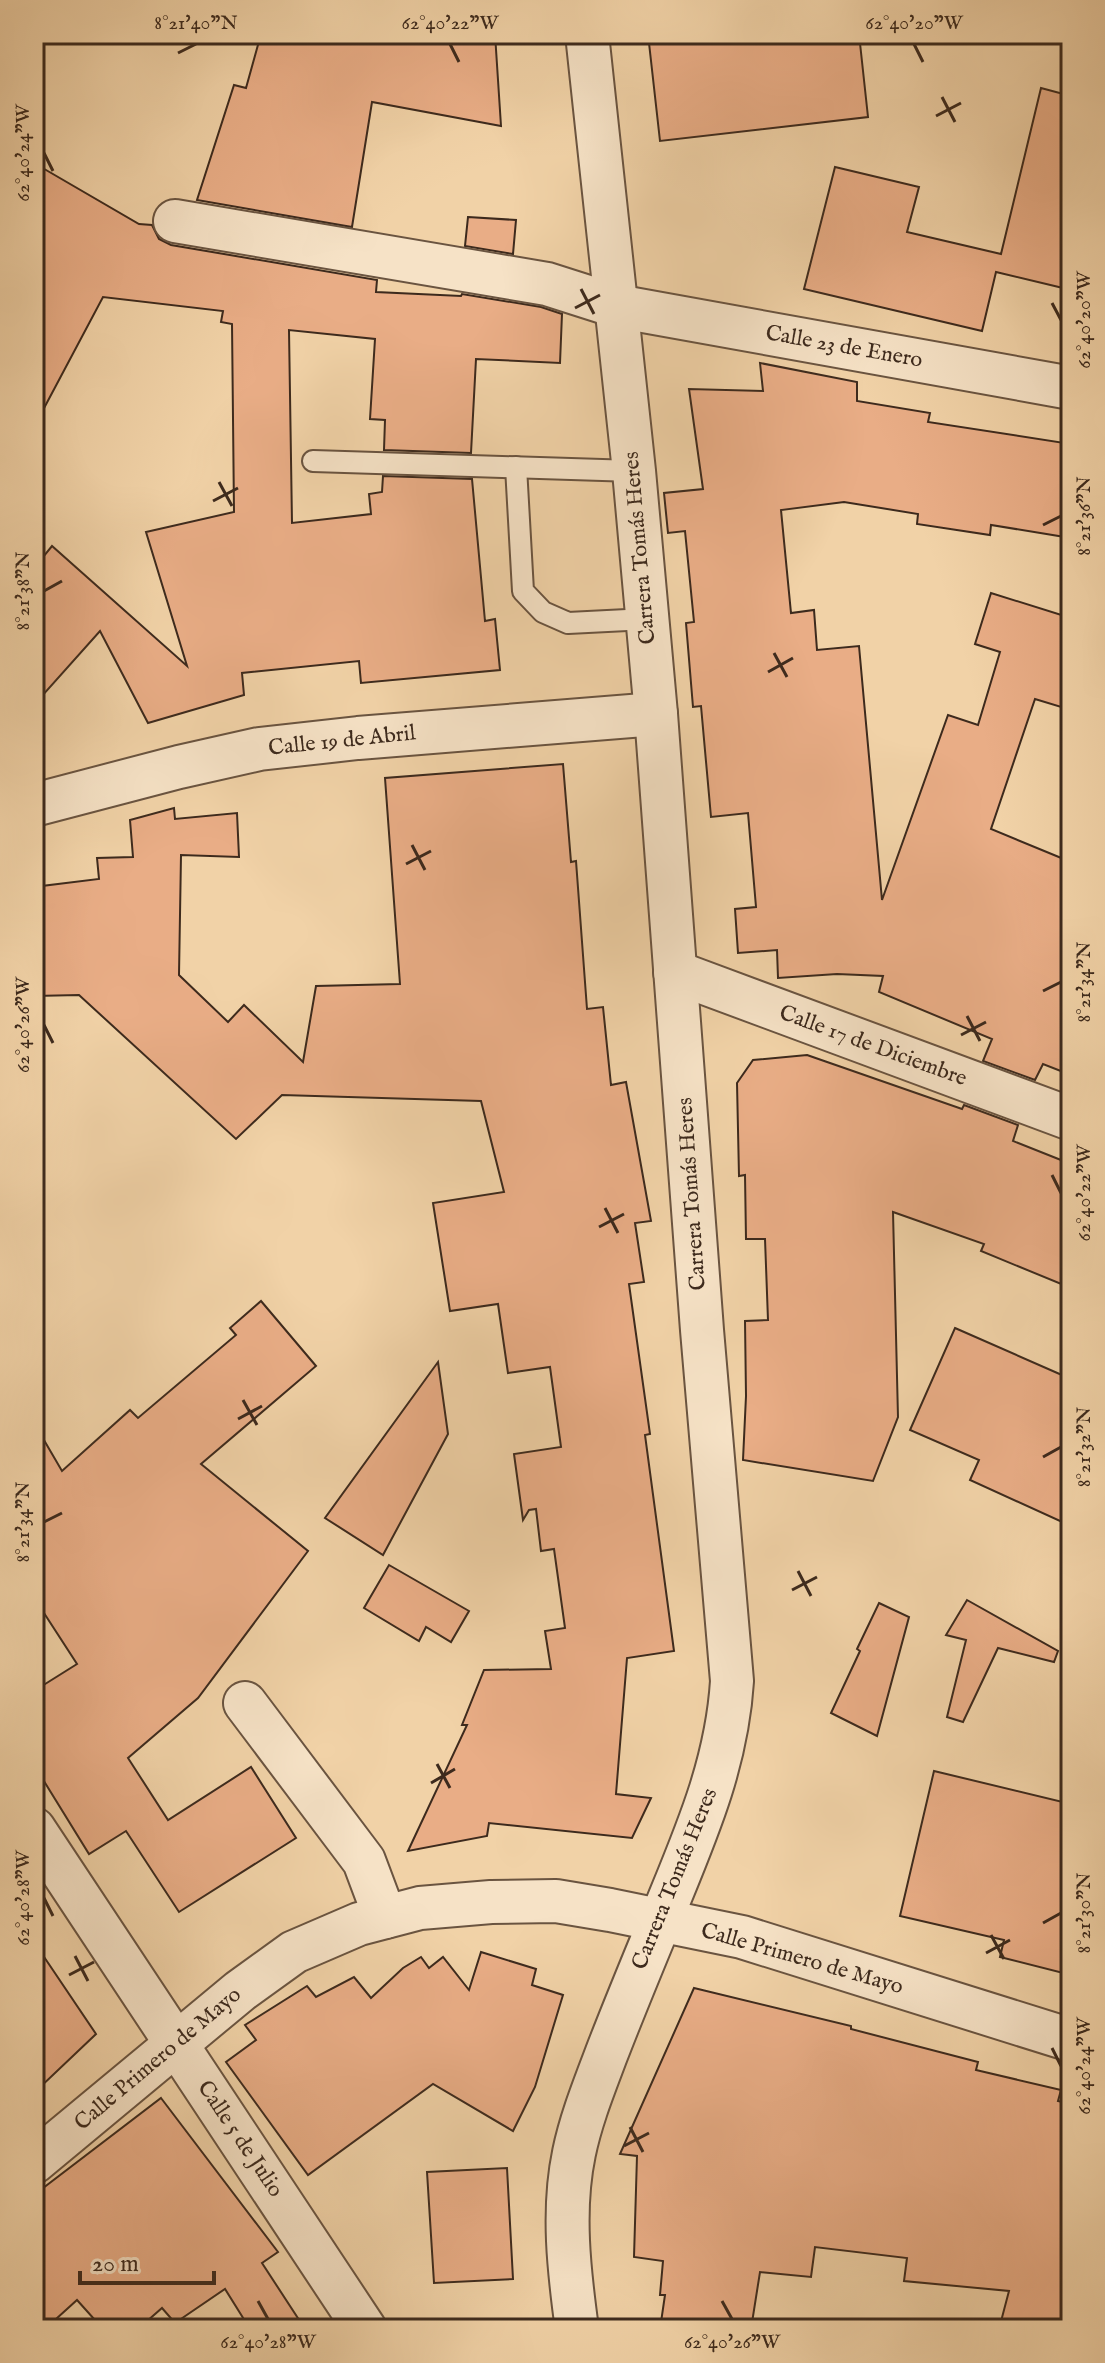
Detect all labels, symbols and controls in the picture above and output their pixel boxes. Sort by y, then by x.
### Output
text: 8°21'40"N [154,11,238,36]
text: 62°40'22"W [401,11,499,36]
text: 62°40'20"W [865,11,964,36]
text: 62°40'24"W [11,103,36,202]
text: 62°40'20"W [1072,270,1097,369]
street label: Calle 23 de Enero [763,319,925,375]
street label: Carrera Tomás Heres [618,450,662,646]
text: 8°21'36"N [1072,476,1097,556]
text: 8°21'38"N [11,551,36,631]
street label: Calle 19 de Abril [267,719,417,763]
text: 8°21'34"N [1072,941,1097,1023]
text: 62°40'26"W [11,976,36,1073]
street label: Calle 17 de Diciembre [775,999,971,1093]
street label: Carrera Tomás Heres [671,1097,713,1291]
text: 62°40'22"W [1072,1144,1097,1242]
text: 8°21'32"N [1072,1407,1097,1487]
text: 8°21'34"N [11,1481,36,1563]
street label: Carrera Tomás Heres [626,1784,724,1974]
text: 62°40'28"W [11,1849,36,1946]
text: 8°21'30"N [1072,1872,1097,1954]
street label: Calle Primero de Mayo [698,1917,907,2001]
street label: Calle Primero de Mayo [69,1981,247,2137]
text: 62°40'24"W [1072,2016,1097,2115]
street label: Calle 5 de Julio [191,2075,289,2203]
scale bar [80,2235,214,2285]
text: 20 m [92,2249,139,2280]
text: 62°40'28"W [220,2330,317,2355]
text: 62°40'26"W [684,2330,781,2355]

